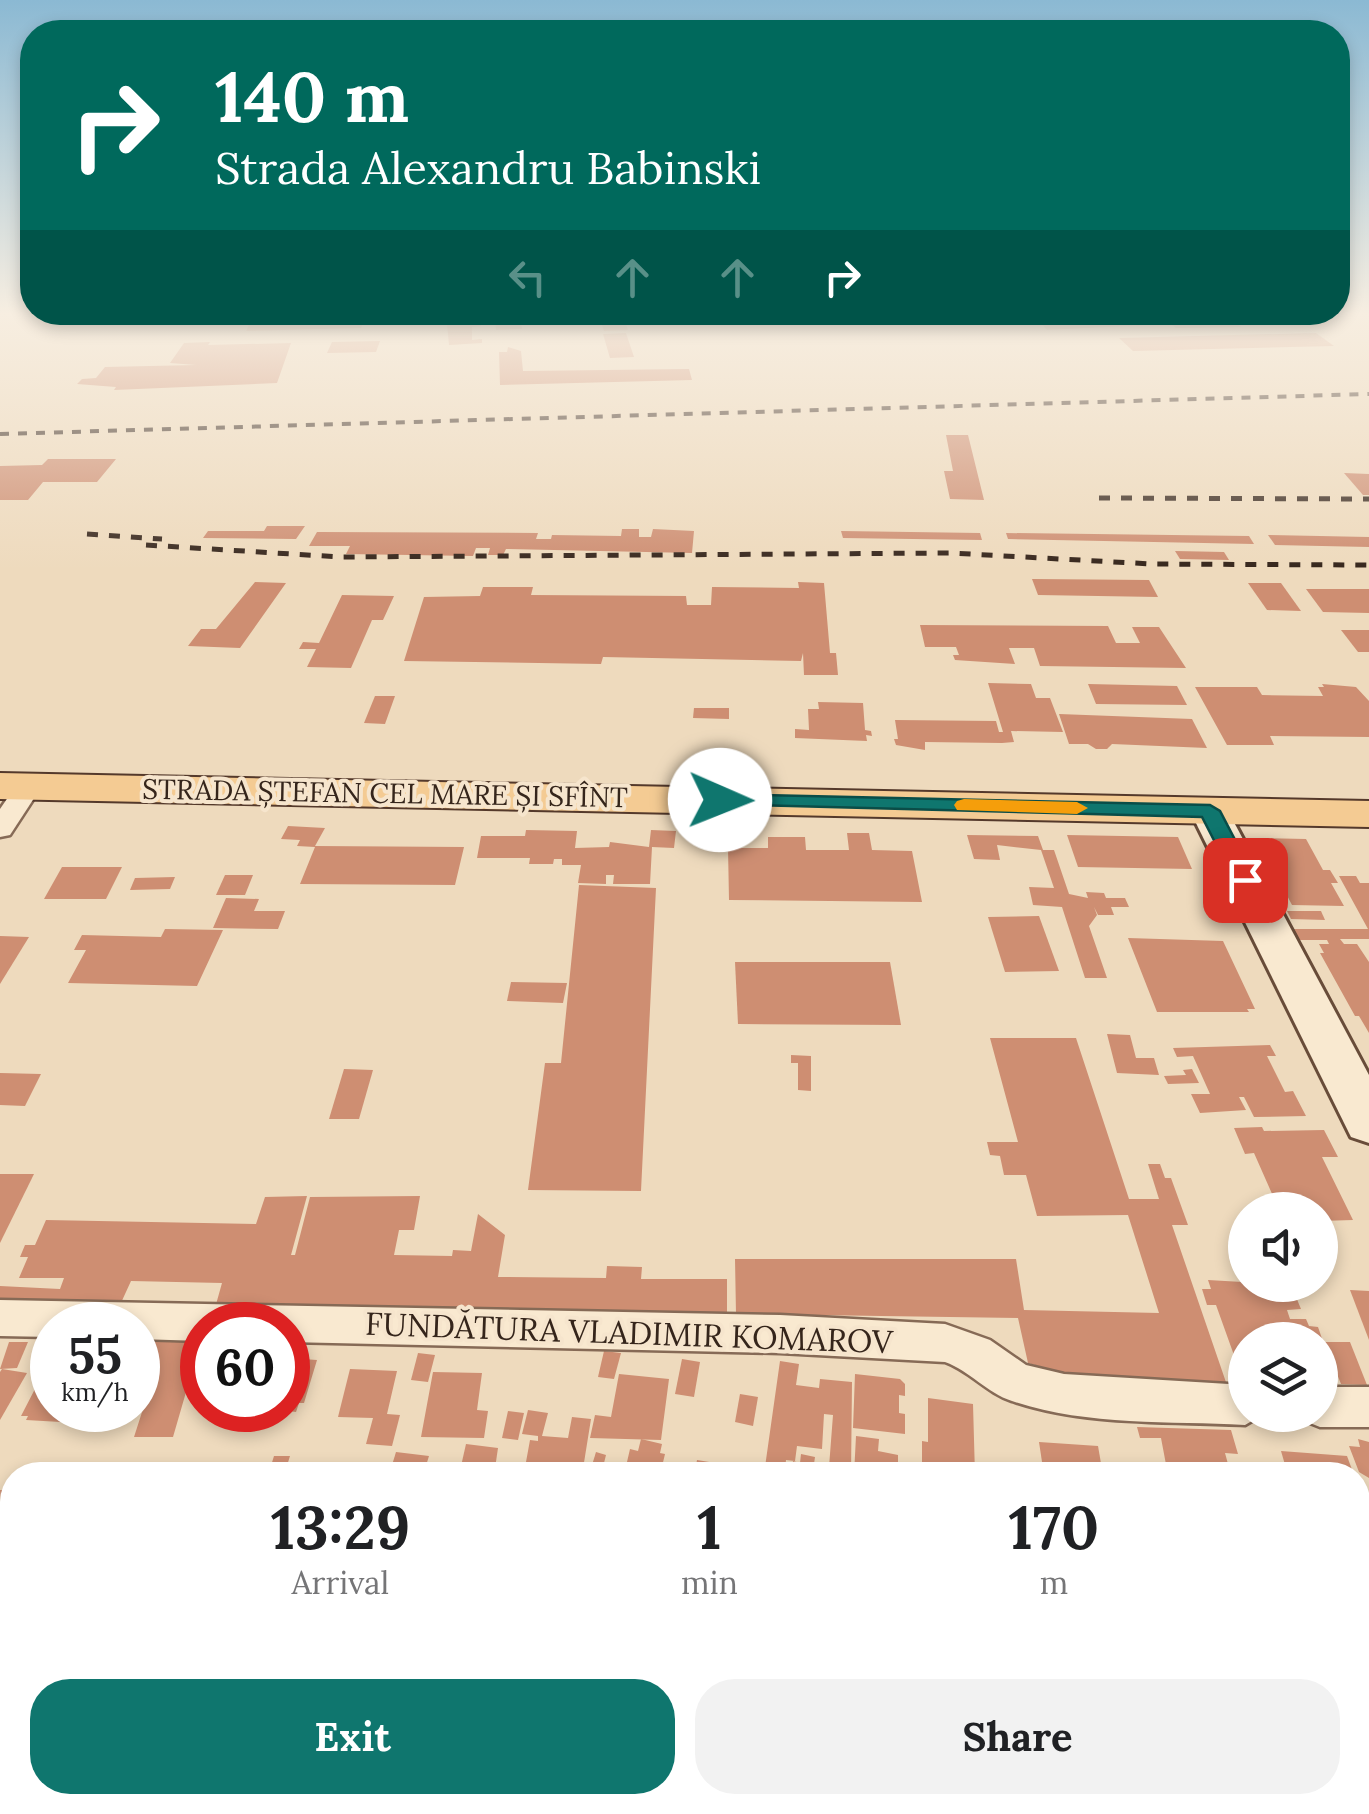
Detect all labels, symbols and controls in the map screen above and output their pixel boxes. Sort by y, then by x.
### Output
text: 140 m [215,52,409,141]
icon: right [50,60,180,190]
text: Strada Alexandru Babinski [215,139,761,196]
icon: left [500,250,555,305]
icon: ahead [605,250,660,305]
icon: ahead [710,250,765,305]
icon: right [815,250,870,305]
position arrow [668,748,772,852]
street label: STRADA ȘTEFAN CEL MARE ȘI SFÎNT [142,771,628,815]
pin [1203,838,1288,923]
icon: arrive [1218,853,1273,908]
map controls [1228,1192,1338,1432]
button: sound [1228,1192,1338,1302]
speed limit sign: 60 [180,1302,310,1432]
street label: FUNDĂTURA VLADIMIR KOMAROV [365,1303,895,1362]
button: layers [1228,1322,1338,1432]
text: 55 [68,1323,122,1387]
text: km/h [61,1376,129,1408]
text: 13:29 [271,1489,410,1565]
text: 1 [697,1489,722,1565]
text: 170 [1009,1489,1099,1565]
text: Arrival [292,1562,389,1603]
text: min [681,1562,738,1603]
text: m [1040,1562,1068,1603]
button: Exit [30,1679,675,1794]
button: Share [695,1679,1340,1794]

